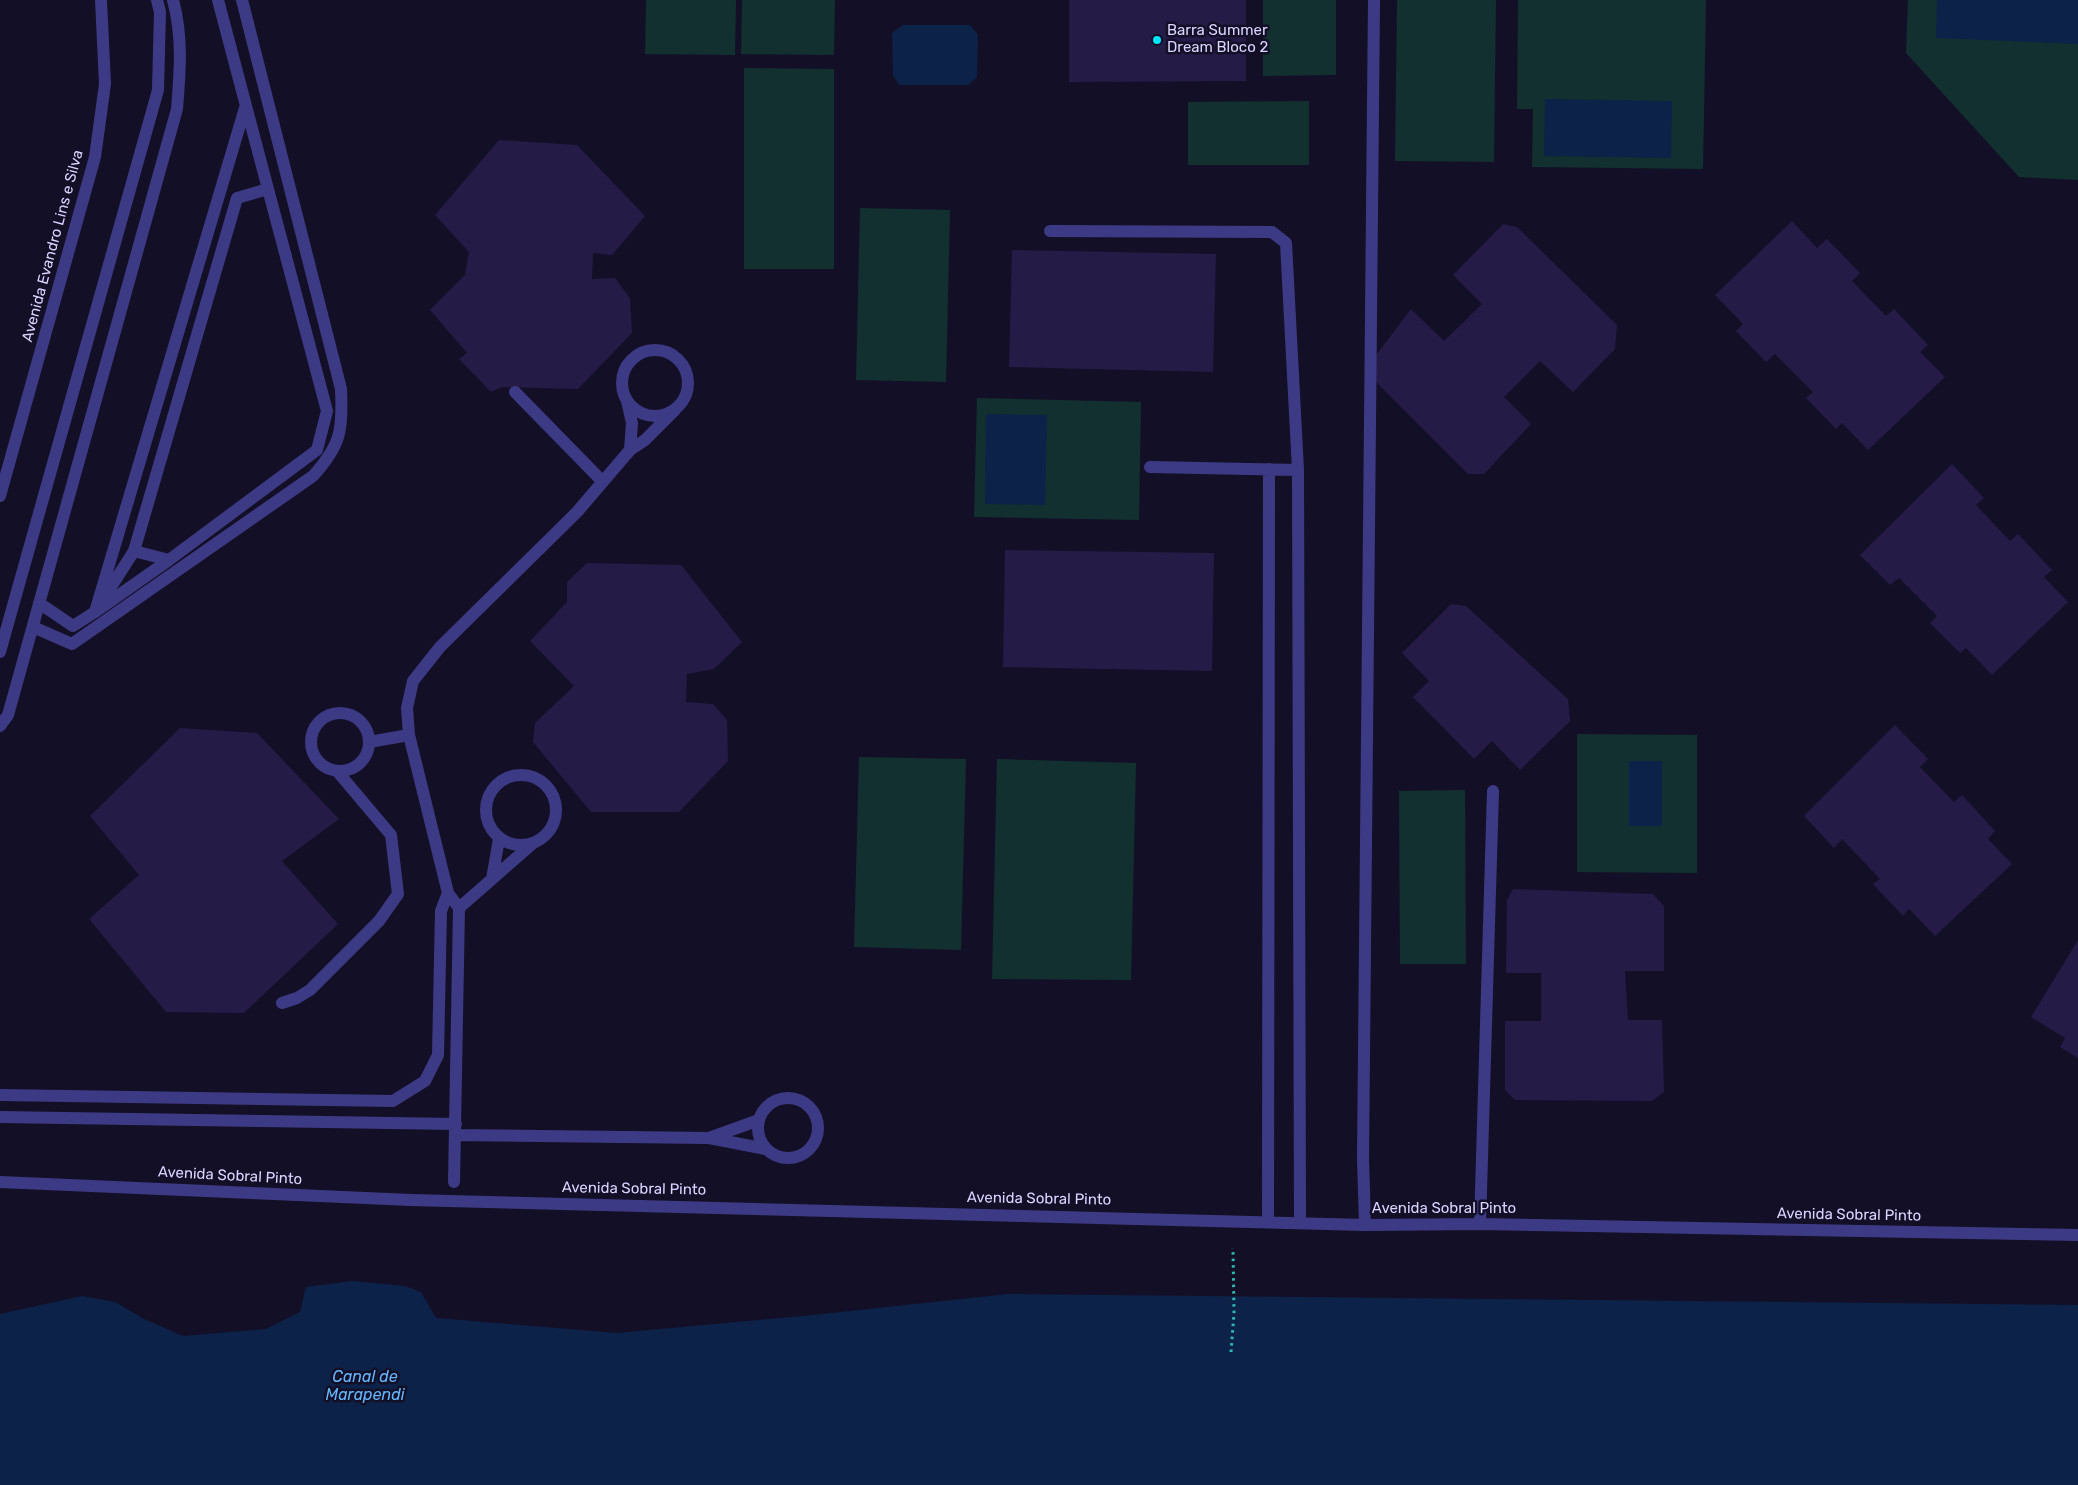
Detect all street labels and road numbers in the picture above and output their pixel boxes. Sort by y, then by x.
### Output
street label: Avenida Evandro Lins e Silva [19,148,87,344]
street label: Avenida Sobral Pinto [157,1163,303,1189]
street label: Avenida Sobral Pinto [562,1179,706,1199]
street label: Avenida Sobral Pinto [967,1189,1111,1209]
street label: Avenida Sobral Pinto [1372,1200,1516,1218]
street label: Avenida Sobral Pinto [1777,1205,1921,1225]

